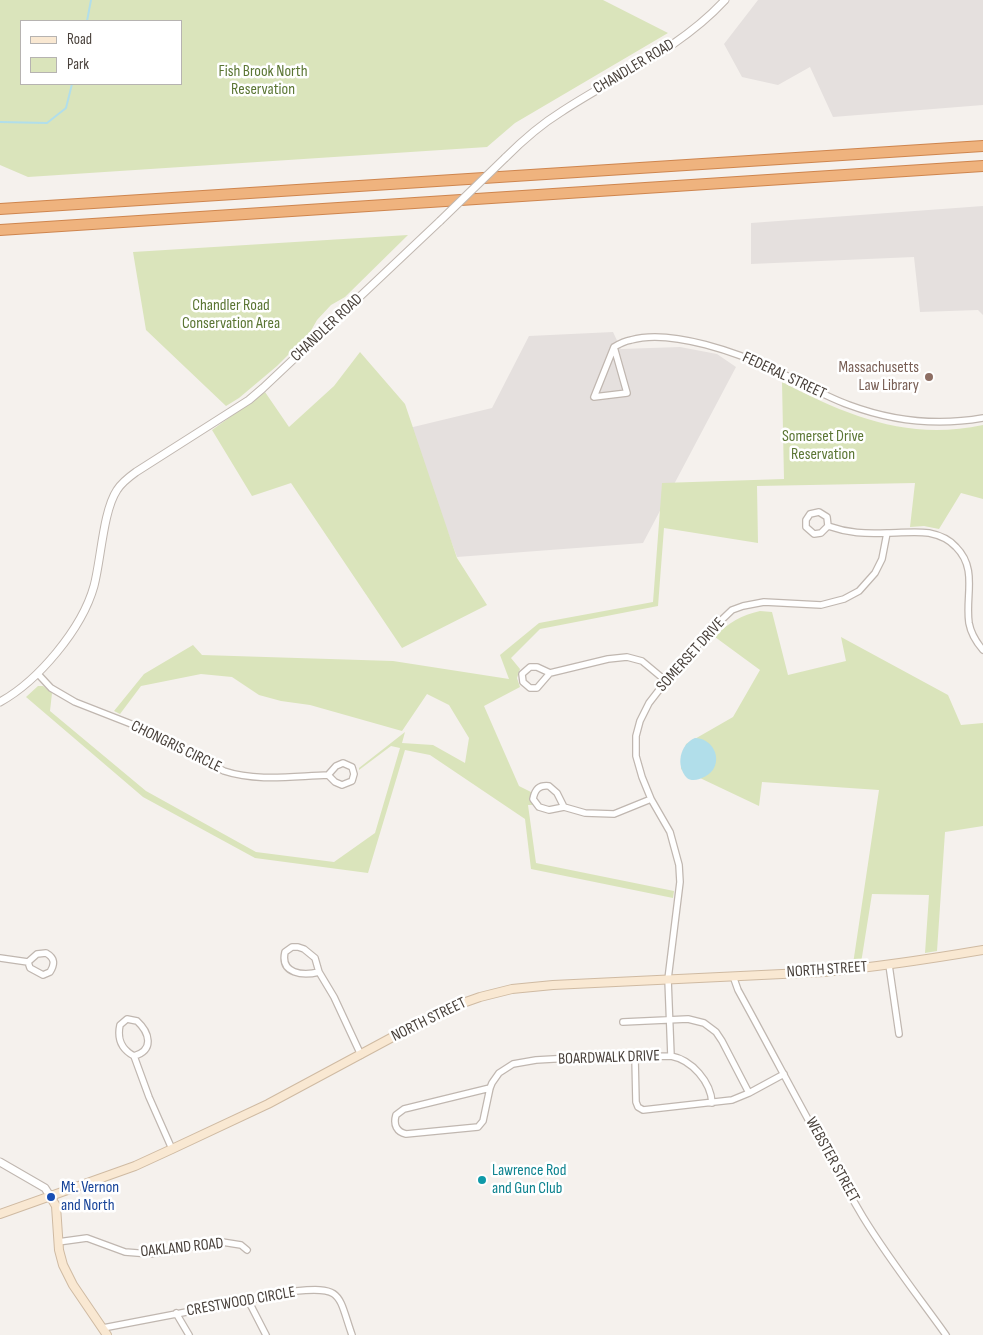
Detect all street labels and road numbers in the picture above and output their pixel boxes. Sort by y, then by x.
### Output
street label: CHANDLER ROAD [590,35,678,99]
street label: CHANDLER ROAD [287,290,367,366]
street label: FEDERAL STREET [739,348,829,404]
street label: SOMERSET DRIVE [653,614,729,696]
street label: CHONGRIS CIRCLE [128,717,224,777]
street label: NORTH STREET [786,958,868,982]
street label: NORTH STREET [389,994,469,1046]
street label: BOARDWALK DRIVE [558,1047,660,1069]
street label: WEBSTER STREET [801,1114,863,1206]
street label: OAKLAND ROAD [140,1234,224,1262]
street label: CRESTWOOD CIRCLE [185,1283,297,1321]

